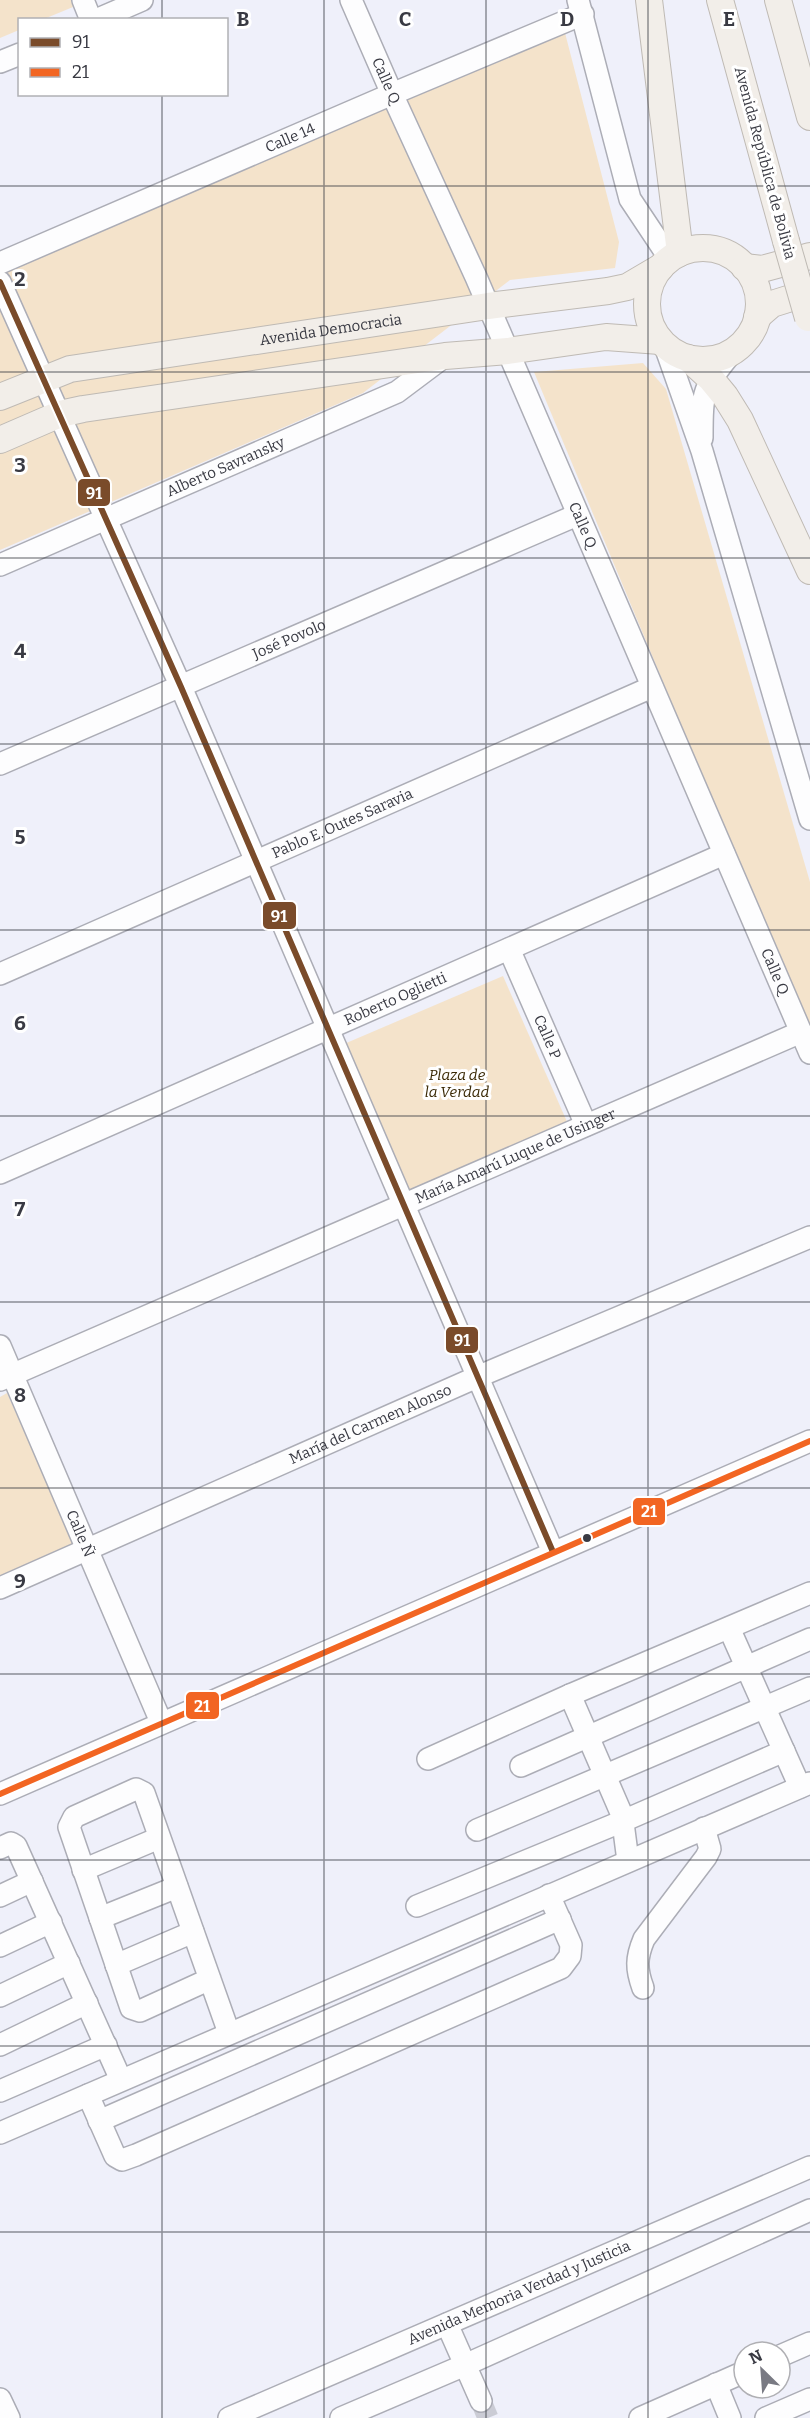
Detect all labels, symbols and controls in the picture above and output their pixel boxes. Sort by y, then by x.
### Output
text: B [237,7,250,31]
text: C [399,7,411,31]
text: D [560,7,574,31]
text: E [723,7,735,31]
legend [18,18,228,96]
text: 91 [72,31,91,53]
street label: Calle Q [368,55,405,108]
text: 21 [72,61,90,83]
street label: Avenida República de Bolivia [731,65,799,261]
street label: Calle 14 [263,119,318,157]
text: 2 [14,267,26,291]
street label: Avenida Democracia [258,310,403,349]
street label: Alberto Savransky [164,433,287,500]
text: 3 [14,453,26,477]
line badge: 91 [77,478,111,507]
text: 91 [86,484,102,503]
street label: Calle Q [565,499,601,553]
street label: José Povolo [249,615,329,663]
text: 4 [14,639,26,663]
street label: Pablo E. Outes Saravia [269,784,416,862]
text: 5 [15,825,26,849]
line badge: 91 [262,901,297,930]
text: 91 [271,907,287,926]
street label: Calle Q [757,946,793,999]
street label: Roberto Oglietti [341,968,450,1029]
text: 6 [14,1011,26,1035]
street label: Calle P [530,1012,565,1062]
park label: Plaza de la Verdad [425,1066,490,1101]
street label: María Amarú Luque de Usinger [412,1104,619,1208]
text: 7 [15,1197,26,1221]
line badge: 91 [445,1326,479,1354]
text: 91 [454,1331,470,1350]
street label: María del Carmen Alonso [286,1380,454,1468]
text: 8 [14,1383,26,1407]
line badge: 21 [632,1497,666,1526]
text: 21 [641,1502,657,1521]
street label: Calle Ñ [62,1507,98,1560]
unlabelled marker [581,1532,593,1544]
text: 9 [14,1569,26,1593]
line badge: 21 [185,1691,220,1720]
text: 21 [194,1697,210,1716]
street label: Avenida Memoria Verdad y Justicia [405,2237,633,2349]
north arrow [732,2340,792,2400]
text: N [746,2346,765,2368]

